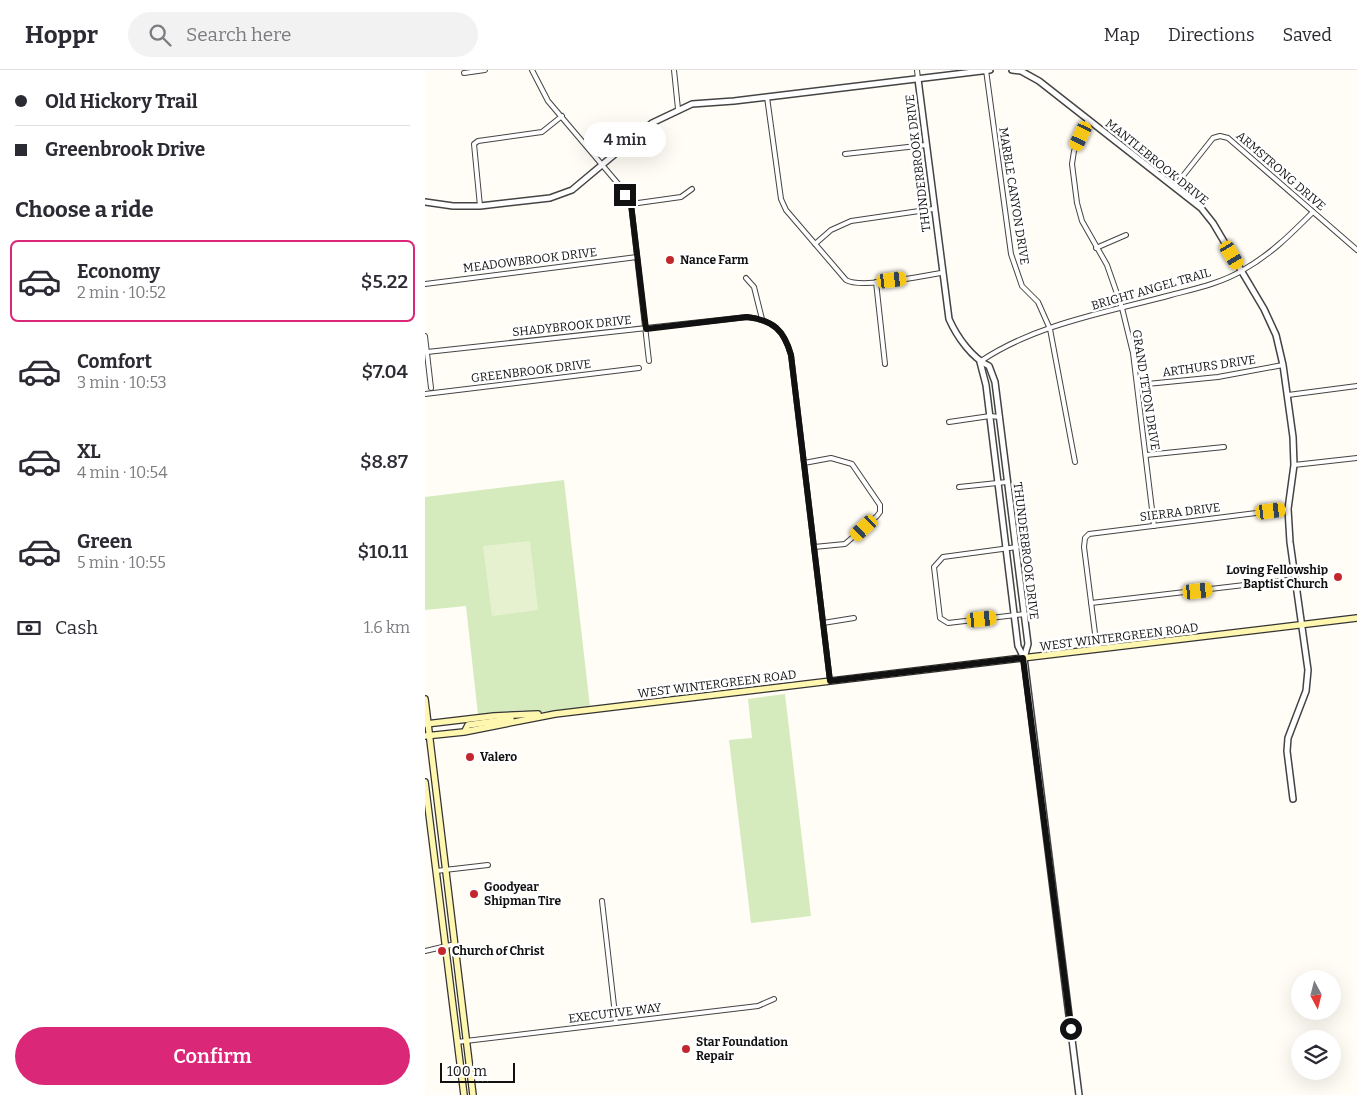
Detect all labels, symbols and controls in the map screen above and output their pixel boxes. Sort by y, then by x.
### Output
search box [128,12,478,57]
text: Hoppr [25,21,98,49]
icon: search [146,21,174,49]
text: Search here [186,23,291,46]
text: Map [1104,24,1140,46]
text: Directions [1168,24,1255,46]
text: Saved [1283,24,1332,46]
text: Old Hickory Trail [45,90,198,113]
street label: THUNDERBROOK DRIVE [903,93,933,233]
street label: MANTLEBROOK DRIVE [1103,116,1211,208]
car [1067,119,1094,153]
callout: 4 min [584,122,666,158]
street label: MARBLE CANYON DRIVE [996,126,1032,266]
street label: ARMSTRONG DRIVE [1234,129,1328,213]
text: 4 min [603,130,647,149]
text: Greenbrook Drive [45,138,205,161]
route end [614,184,636,206]
text: Choose a ride [15,196,154,223]
car [1217,238,1246,272]
street label: MEADOWBROOK DRIVE [462,245,598,275]
place label: Nance Farm [680,253,749,267]
marker: Nance Farm [664,254,676,266]
icon: car [17,259,62,304]
text: Economy [77,260,160,283]
street label: BRIGHT ANGEL TRAIL [1090,265,1213,313]
text: $5.22 [361,270,408,293]
car [876,271,907,289]
text: 2 min · 10:52 [77,283,166,302]
street label: SHADYBROOK DRIVE [512,313,632,339]
street label: GRAND TETON DRIVE [1130,328,1162,452]
icon: car [17,349,62,394]
text: Comfort [77,350,152,373]
street label: ARTHURS DRIVE [1161,353,1257,379]
street label: GREENBROOK DRIVE [470,357,592,385]
text: $7.04 [361,360,408,383]
text: 3 min · 10:53 [77,373,167,392]
icon: car [17,439,62,484]
text: XL [77,440,101,463]
text: $8.87 [360,450,408,473]
text: 4 min · 10:54 [77,463,168,482]
street label: THUNDERBROOK DRIVE [1011,481,1041,621]
street label: SIERRA DRIVE [1139,500,1221,524]
car [1255,502,1286,520]
car [847,512,880,544]
icon: car [17,529,62,574]
text: Green [77,530,132,553]
text: $10.11 [357,540,408,563]
text: 5 min · 10:55 [77,553,166,572]
place label: Loving Fellowship Baptist Church [1226,563,1328,591]
marker: Loving Fellowship Baptist Church [1332,571,1344,583]
car [1182,582,1213,600]
car [966,610,997,628]
icon: cash [15,614,43,642]
text: Cash [55,616,98,639]
text: 1.6 km [364,618,410,637]
street label: WEST WINTERGREEN ROAD [1039,620,1199,654]
street label: WEST WINTERGREEN ROAD [637,667,797,701]
place label: Valero [480,750,517,764]
marker: Valero [464,751,476,763]
place label: Goodyear Shipman Tire [484,880,561,908]
marker: Goodyear Shipman Tire [468,888,480,900]
place label: Church of Christ [452,944,545,958]
marker: Church of Christ [436,945,448,957]
north arrow [1291,970,1341,1020]
map controls [1291,970,1341,1080]
street label: EXECUTIVE WAY [568,1000,663,1026]
route start [1060,1018,1082,1040]
button: Confirm [15,1027,410,1085]
button: layers [1291,1030,1341,1080]
place label: Star Foundation Repair [696,1035,788,1063]
marker: Star Foundation Repair [680,1043,692,1055]
scale bar [440,1060,515,1083]
text: 100 m [447,1063,487,1080]

